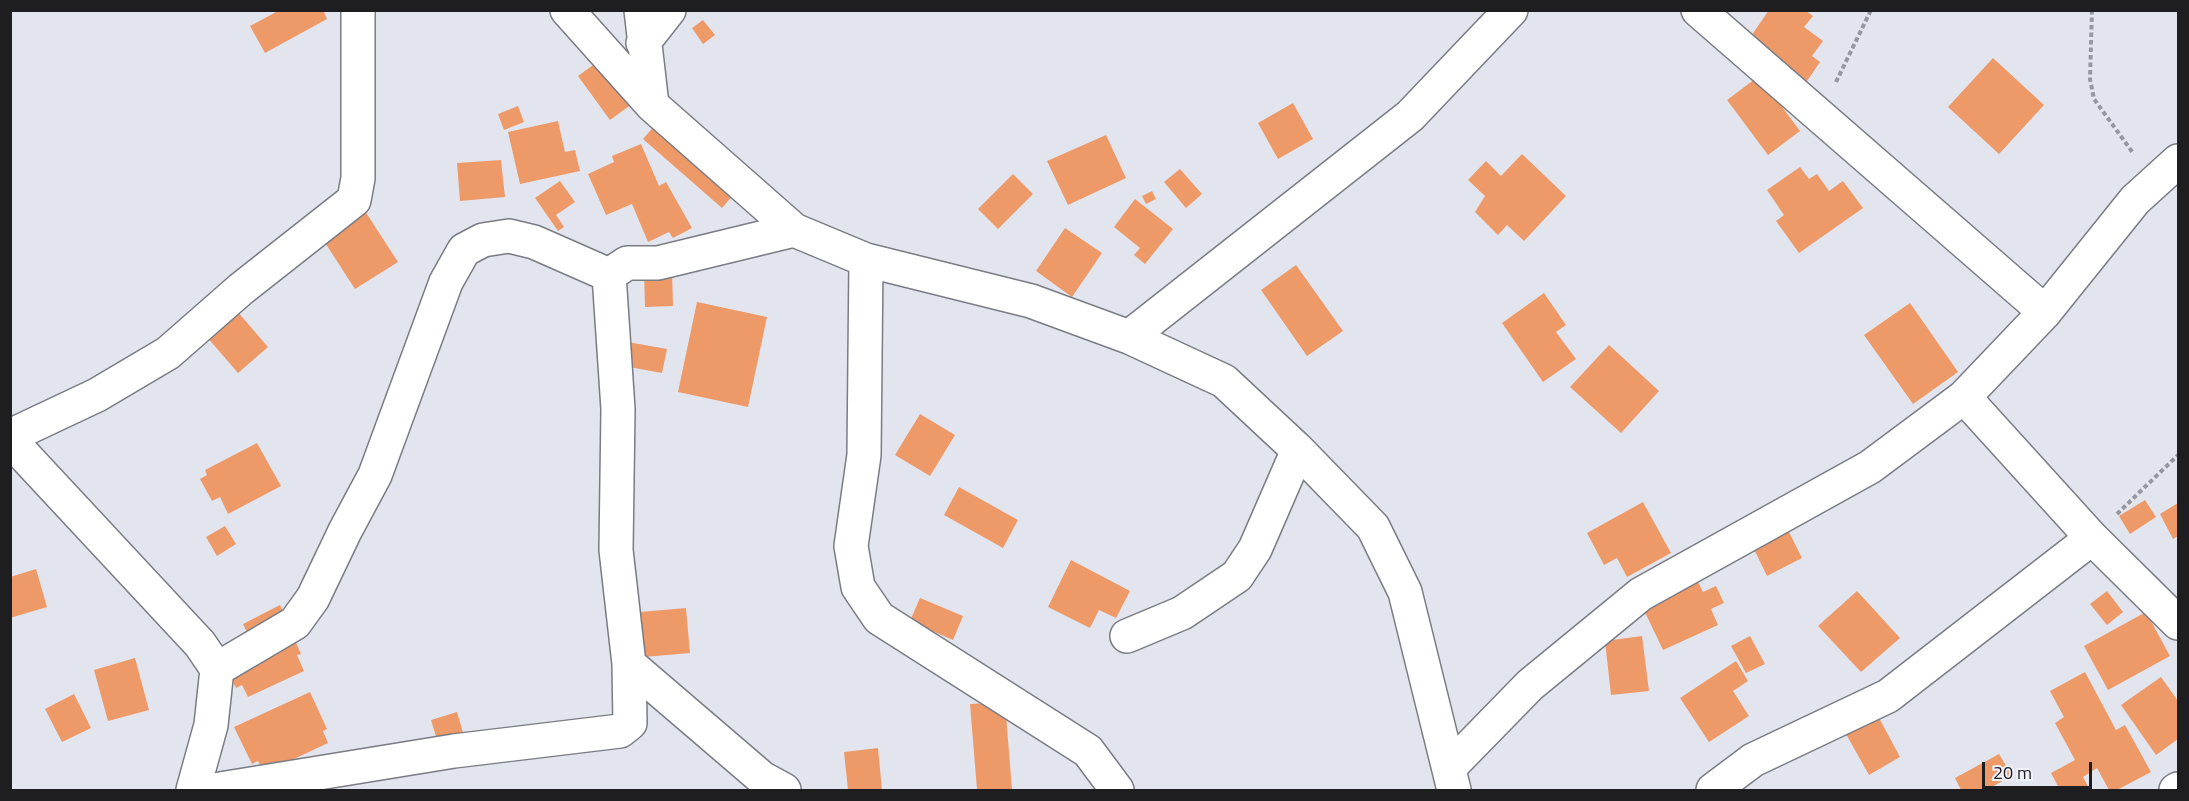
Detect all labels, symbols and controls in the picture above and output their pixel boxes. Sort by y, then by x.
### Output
scale bar [1985,750,2094,788]
text: 20 m [1993,759,2032,786]

